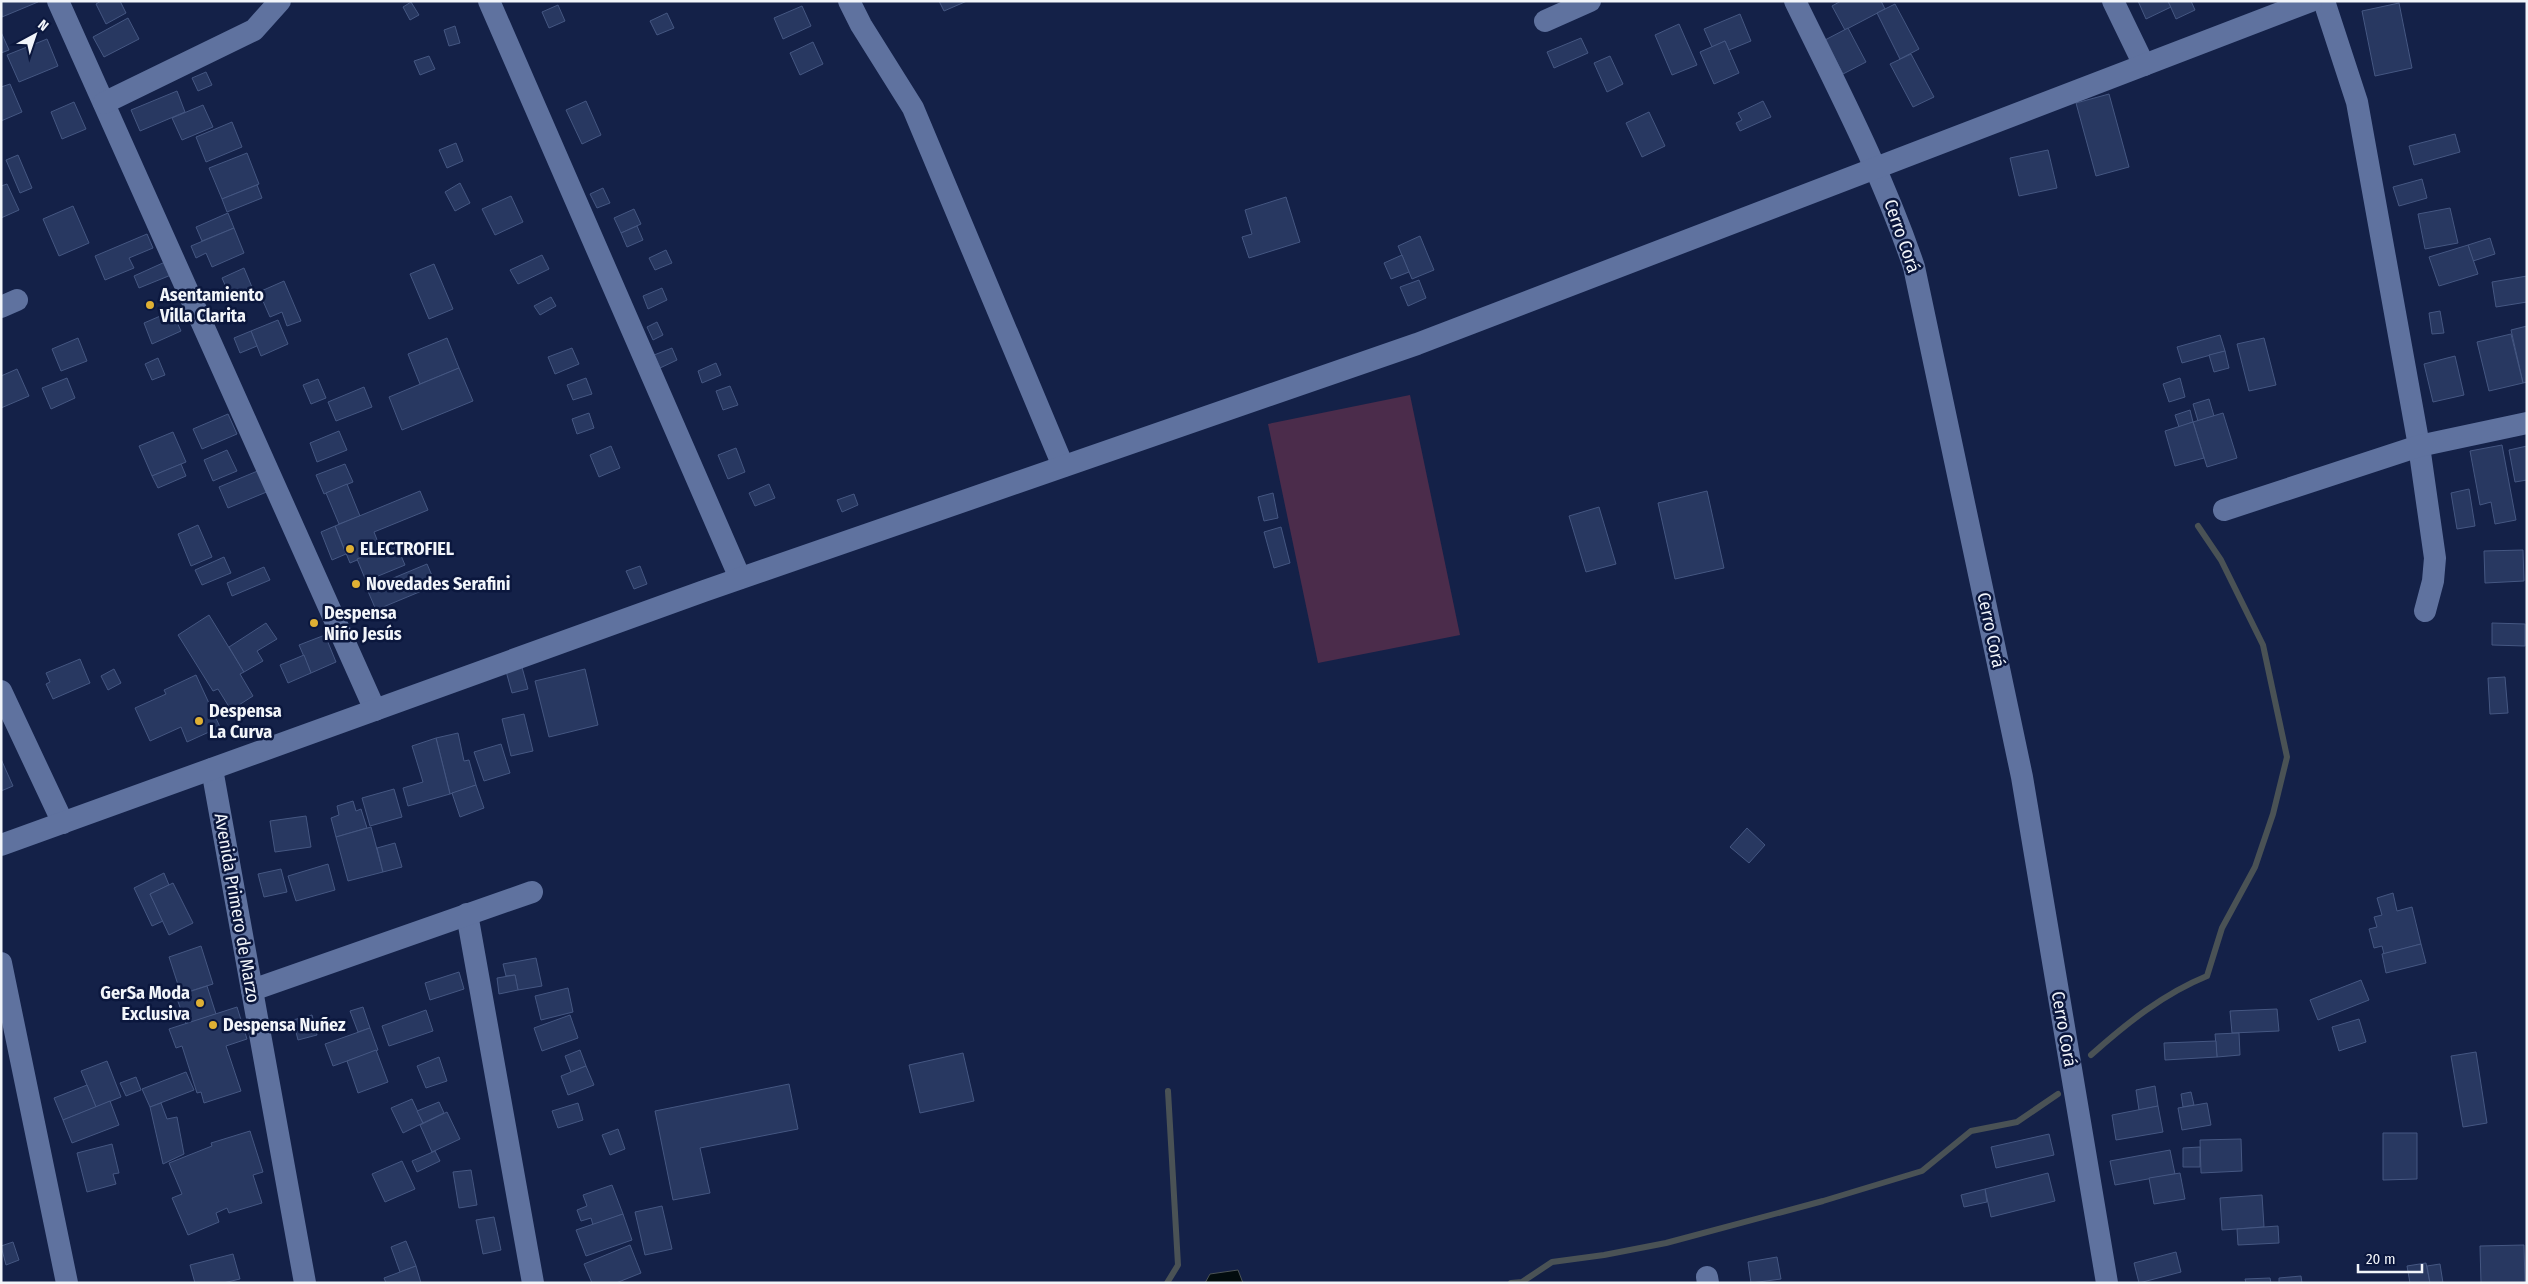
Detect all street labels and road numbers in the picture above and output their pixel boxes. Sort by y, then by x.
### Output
street label: Cerro Corá [1879,196,1925,276]
street label: Cerro Corá [1972,590,2010,670]
street label: Avenida Primero de Marzo [209,812,265,1004]
street label: Cerro Corá [2047,990,2081,1069]

